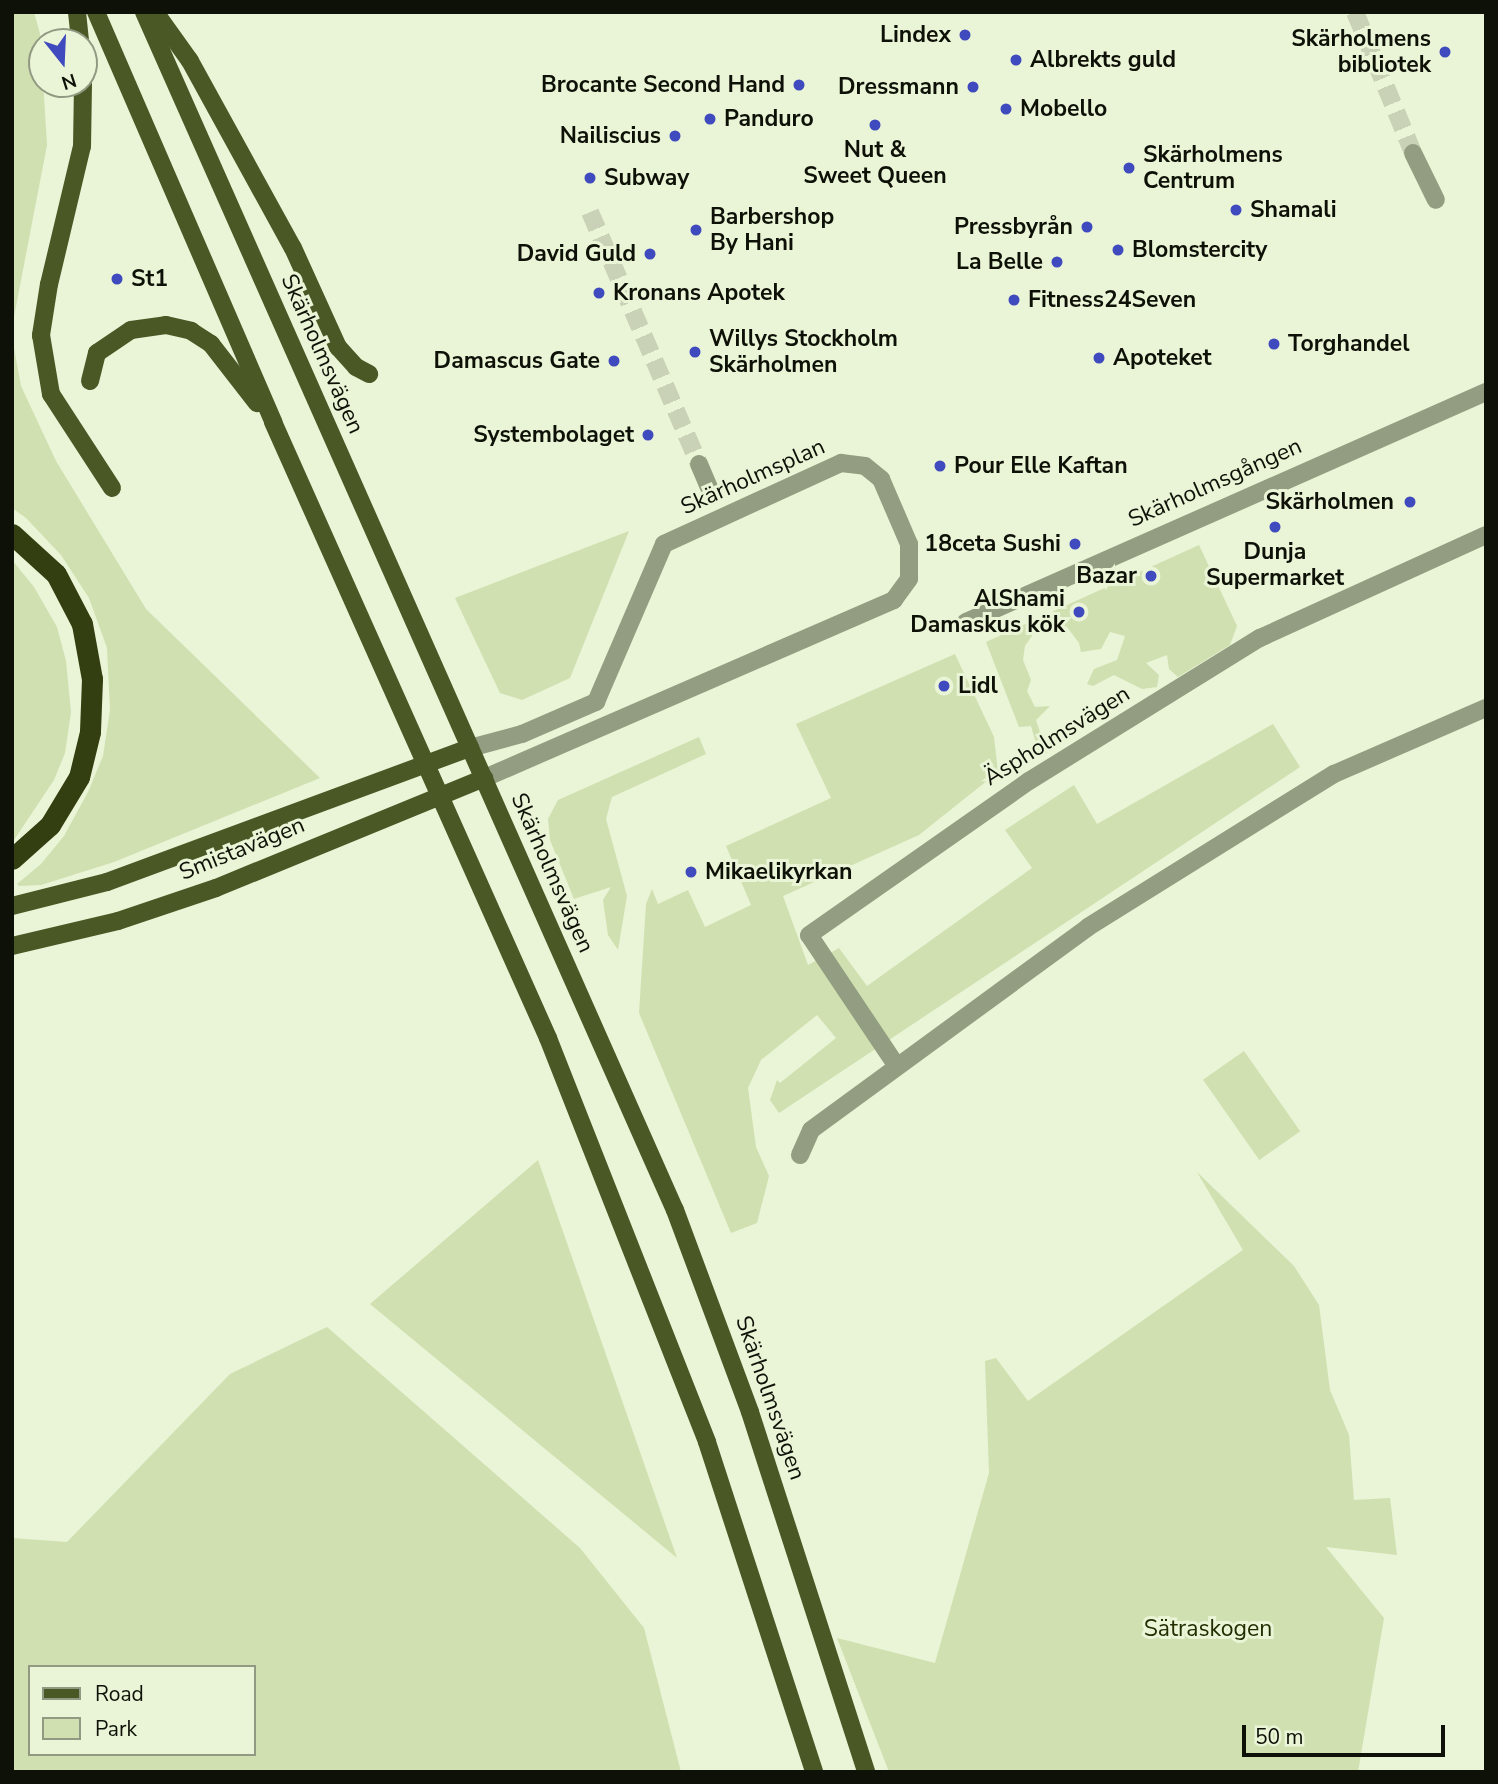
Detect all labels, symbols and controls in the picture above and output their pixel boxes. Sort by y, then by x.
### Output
place label: Lindex [880,21,951,49]
place label: Skärholmens bibliotek [1291,25,1431,79]
marker: Lindex [957,27,973,43]
north arrow [28,28,98,98]
marker: Skärholmens bibliotek [1437,44,1453,60]
place label: Albrekts guld [1030,46,1176,74]
marker: Albrekts guld [1008,52,1024,68]
text: N [58,67,80,96]
place label: Brocante Second Hand [541,71,785,99]
place label: Dressmann [838,73,959,101]
marker: Brocante Second Hand [791,77,807,93]
marker: Dressmann [965,79,981,95]
place label: Mobello [1020,95,1107,123]
marker: Mobello [998,101,1014,117]
place label: Panduro [724,105,814,133]
marker: Panduro [702,111,718,127]
marker: Nut & Sweet Queen [867,117,883,133]
place label: Nailiscius [560,122,661,150]
marker: Nailiscius [667,128,683,144]
place label: Nut & Sweet Queen [803,136,947,190]
place label: Skärholmens Centrum [1143,141,1283,195]
marker: Skärholmens Centrum [1121,160,1137,176]
place label: Subway [604,164,689,192]
marker: Subway [582,170,598,186]
place label: Shamali [1250,196,1337,224]
marker: Shamali [1228,202,1244,218]
place label: Barbershop By Hani [710,203,834,257]
place label: Pressbyrån [954,213,1073,241]
marker: Pressbyrån [1079,219,1095,235]
marker: Barbershop By Hani [688,222,704,238]
place label: Blomstercity [1132,236,1267,264]
place label: David Guld [517,240,636,268]
marker: Blomstercity [1110,242,1126,258]
marker: David Guld [642,246,658,262]
place label: La Belle [956,248,1043,276]
marker: La Belle [1049,254,1065,270]
place label: St1 [131,265,168,293]
street label: Skärholmsvägen [274,270,370,438]
marker: St1 [109,271,125,287]
place label: Kronans Apotek [613,279,785,307]
marker: Kronans Apotek [591,285,607,301]
place label: Fitness24Seven [1028,286,1196,314]
marker: Fitness24Seven [1006,292,1022,308]
place label: Willys Stockholm Skärholmen [709,325,898,379]
place label: Torghandel [1288,330,1410,358]
marker: Torghandel [1266,336,1282,352]
marker: Willys Stockholm Skärholmen [687,344,703,360]
place label: Apoteket [1113,344,1212,372]
place label: Damascus Gate [434,347,600,375]
marker: Apoteket [1091,350,1107,366]
marker: Damascus Gate [606,353,622,369]
place label: Systembolaget [473,421,634,449]
marker: Systembolaget [640,427,656,443]
street label: Skärholmsgången [1124,432,1306,534]
street label: Skärholmsplan [677,433,829,521]
place label: Pour Elle Kaftan [954,452,1128,480]
marker: Pour Elle Kaftan [932,458,948,474]
place label: Skärholmen [1266,488,1394,516]
marker: Skärholmen [1400,492,1420,512]
marker: Dunja Supermarket [1267,519,1283,535]
place label: 18ceta Sushi [924,530,1061,558]
marker: 18ceta Sushi [1067,536,1083,552]
place label: Dunja Supermarket [1206,538,1344,592]
place label: Bazar [1076,562,1137,590]
marker: Bazar [1143,568,1159,584]
place label: AlShami Damaskus kök [910,585,1065,639]
marker: AlShami Damaskus kök [1071,604,1087,620]
place label: Lidl [958,672,998,700]
marker: Lidl [936,678,952,694]
street label: Äspholmsvägen [979,680,1135,792]
street label: Skärholmsvägen [504,789,600,957]
street label: Smistavägen [175,811,309,887]
place label: Mikaelikyrkan [705,858,853,886]
marker: Mikaelikyrkan [683,864,699,880]
street label: Skärholmsvägen [729,1312,811,1484]
park label: Sätraskogen [1144,1615,1272,1643]
legend [28,1665,256,1756]
text: Road [95,1680,144,1708]
scale bar [1246,1710,1449,1754]
text: Park [95,1715,137,1743]
text: 50 m [1255,1723,1304,1751]

